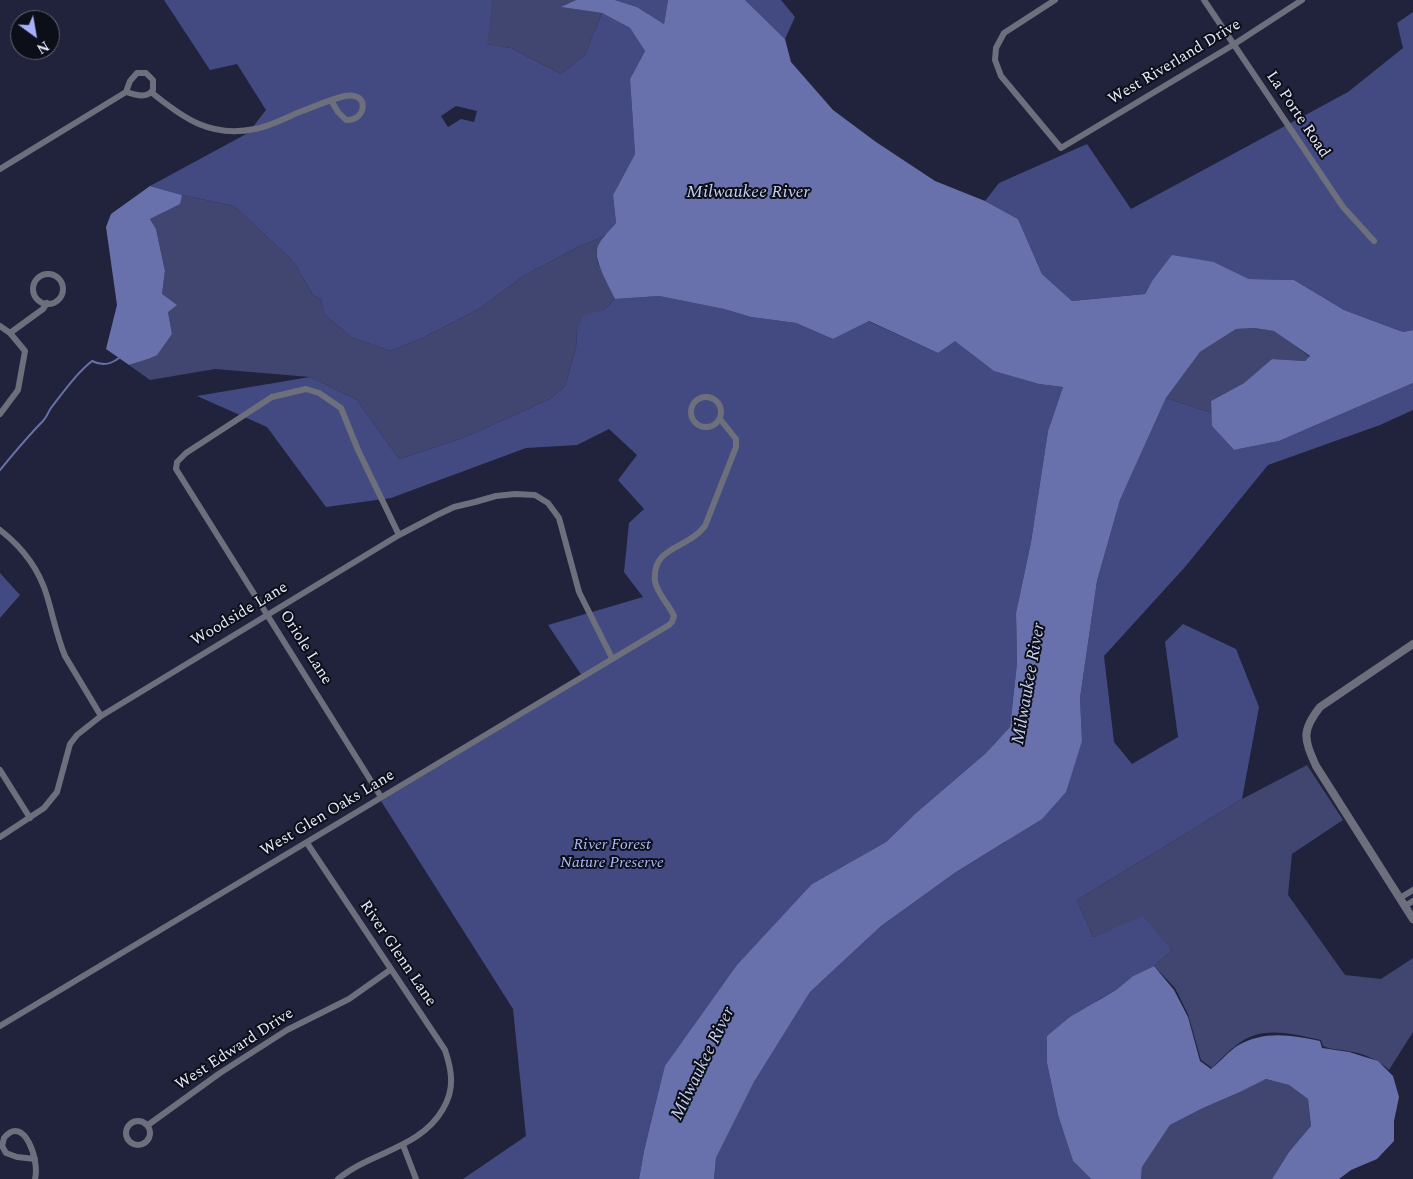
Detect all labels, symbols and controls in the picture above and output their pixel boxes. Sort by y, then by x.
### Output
north arrow [10,10,60,60]
street label: West Riverland Drive [1105,16,1245,110]
text: N [32,35,53,59]
street label: La Porte Road [1261,68,1333,162]
water label: Milwaukee River [686,182,810,204]
street label: Woodside Lane [188,579,292,651]
street label: Oriole Lane [275,607,335,689]
water label: Milwaukee River [1009,621,1051,747]
street label: West Glen Oaks Lane [258,766,398,862]
park label: River Forest Nature Preserve [560,836,664,874]
street label: River Glenn Lane [354,897,440,1011]
water label: Milwaukee River [667,1004,741,1124]
street label: West Edward Drive [172,1005,298,1095]

